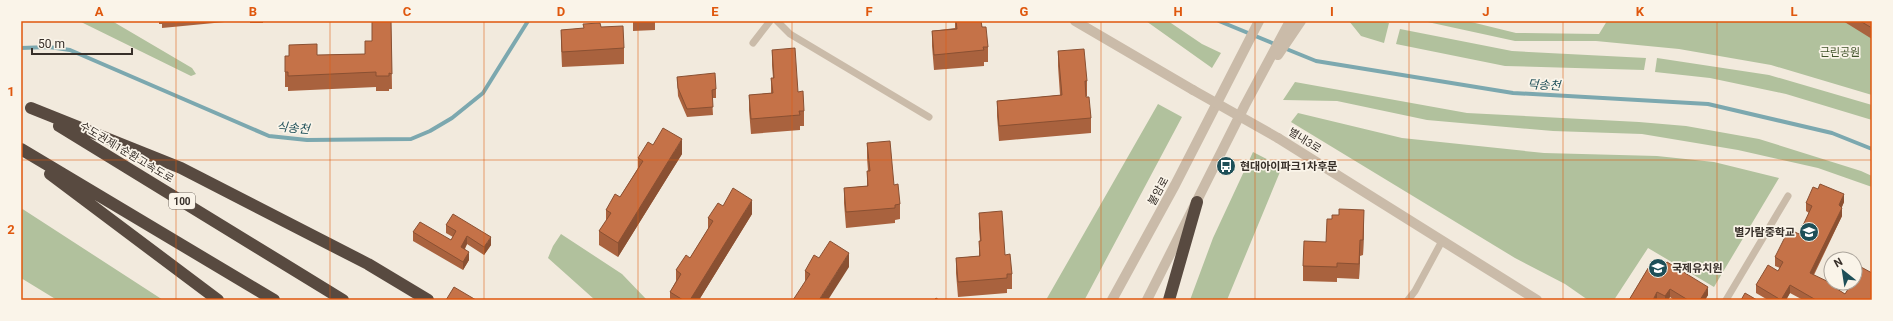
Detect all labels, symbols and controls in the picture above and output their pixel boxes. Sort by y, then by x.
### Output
text: A [95,4,104,19]
text: B [249,4,257,19]
text: C [403,4,412,19]
text: D [557,4,565,19]
text: E [711,4,719,19]
text: F [865,4,873,19]
text: G [1020,4,1029,19]
text: H [1173,4,1183,19]
text: I [1330,4,1334,19]
text: J [1482,4,1490,19]
text: K [1636,4,1645,19]
text: L [1790,4,1798,19]
scale bar [32,30,132,56]
text: 50 m [38,37,65,51]
park label: 근린공원 [1820,46,1860,59]
water label: 덕송천 [1527,77,1563,93]
text: 1 [7,84,15,99]
street label: 수도권제1순환고속도로 [77,119,176,186]
water label: 식송천 [276,120,312,137]
street label: 별내3로 [1286,125,1324,156]
bus stop icon: 현대아이파크1차후문 [1215,155,1237,177]
place label: 현대아이파크1차후문 [1240,160,1337,173]
street label: 불암로 [1145,175,1171,208]
road number: 100 [169,193,195,209]
school or university icon: 별가람중학교 [1798,221,1820,243]
text: 2 [7,222,15,237]
place label: 별가람중학교 [1734,226,1795,239]
north arrow [1823,251,1863,291]
text: N [1832,255,1845,270]
school or university icon: 국제유치원 [1647,257,1669,279]
place label: 국제유치원 [1672,262,1723,275]

